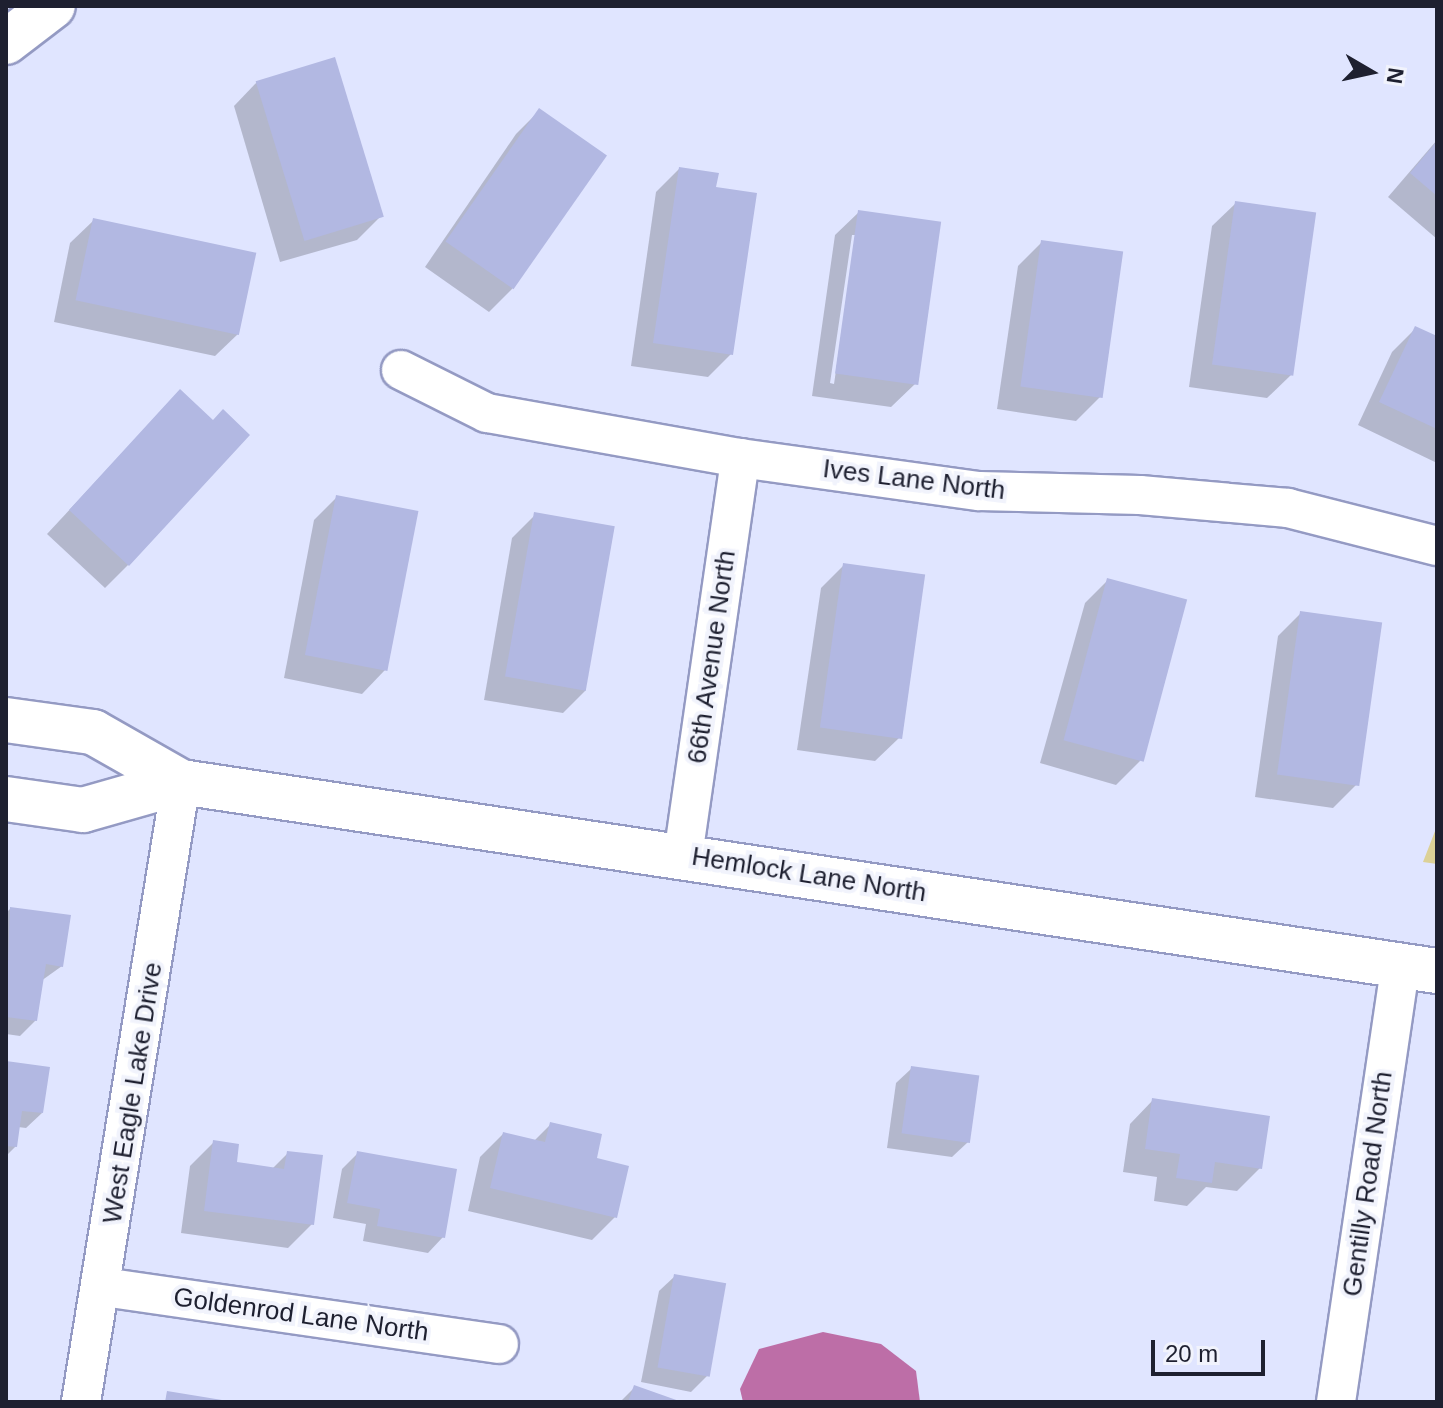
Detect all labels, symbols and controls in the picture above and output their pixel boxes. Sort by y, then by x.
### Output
north arrow [1331,32,1411,112]
text: N [1382,66,1409,86]
street label: Ives Lane North [821,453,1007,507]
street label: 66th Avenue North [681,548,743,766]
street label: Hemlock Lane North [690,841,928,909]
street label: West Eagle Lake Drive [97,960,169,1226]
street label: Gentilly Road North [1337,1069,1399,1299]
street label: Goldenrod Lane North [171,1282,431,1348]
scale bar [1155,1324,1269,1374]
text: 20 m [1165,1340,1218,1367]

